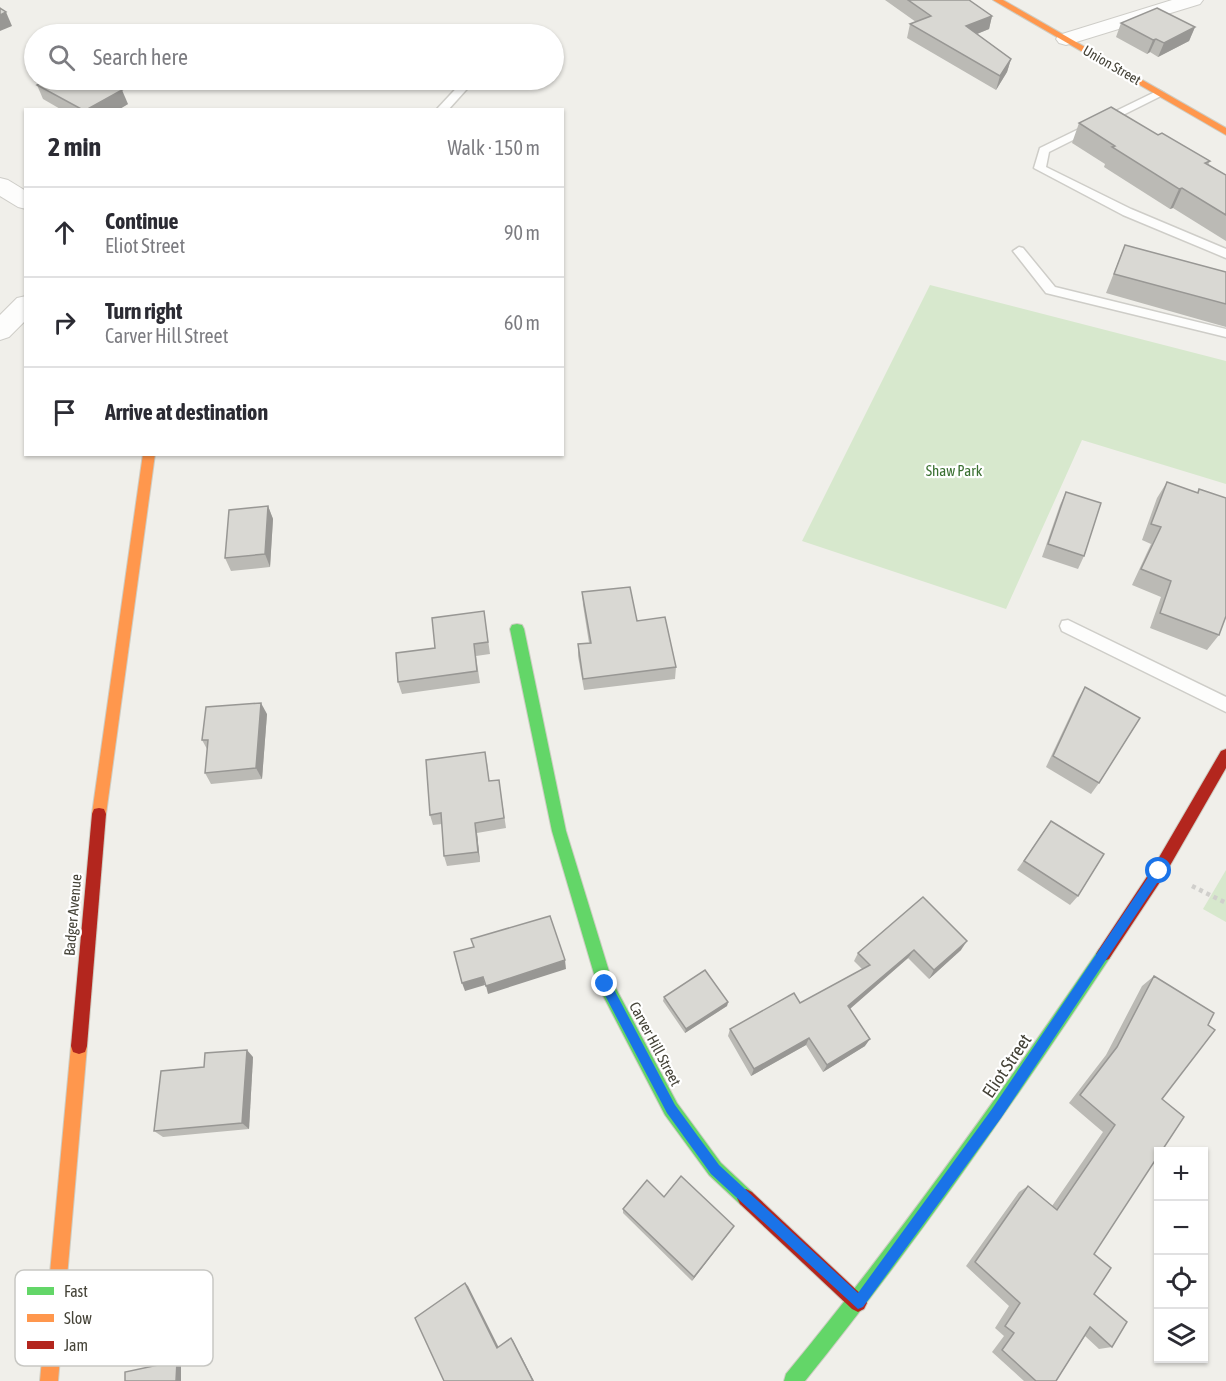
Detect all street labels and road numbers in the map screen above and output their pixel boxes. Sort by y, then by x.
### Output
street label: Union Street [1080,42,1144,88]
street label: Badger Avenue [60,873,85,957]
street label: Carver Hill Street [626,999,685,1089]
street label: Eliot Street [978,1030,1035,1102]

